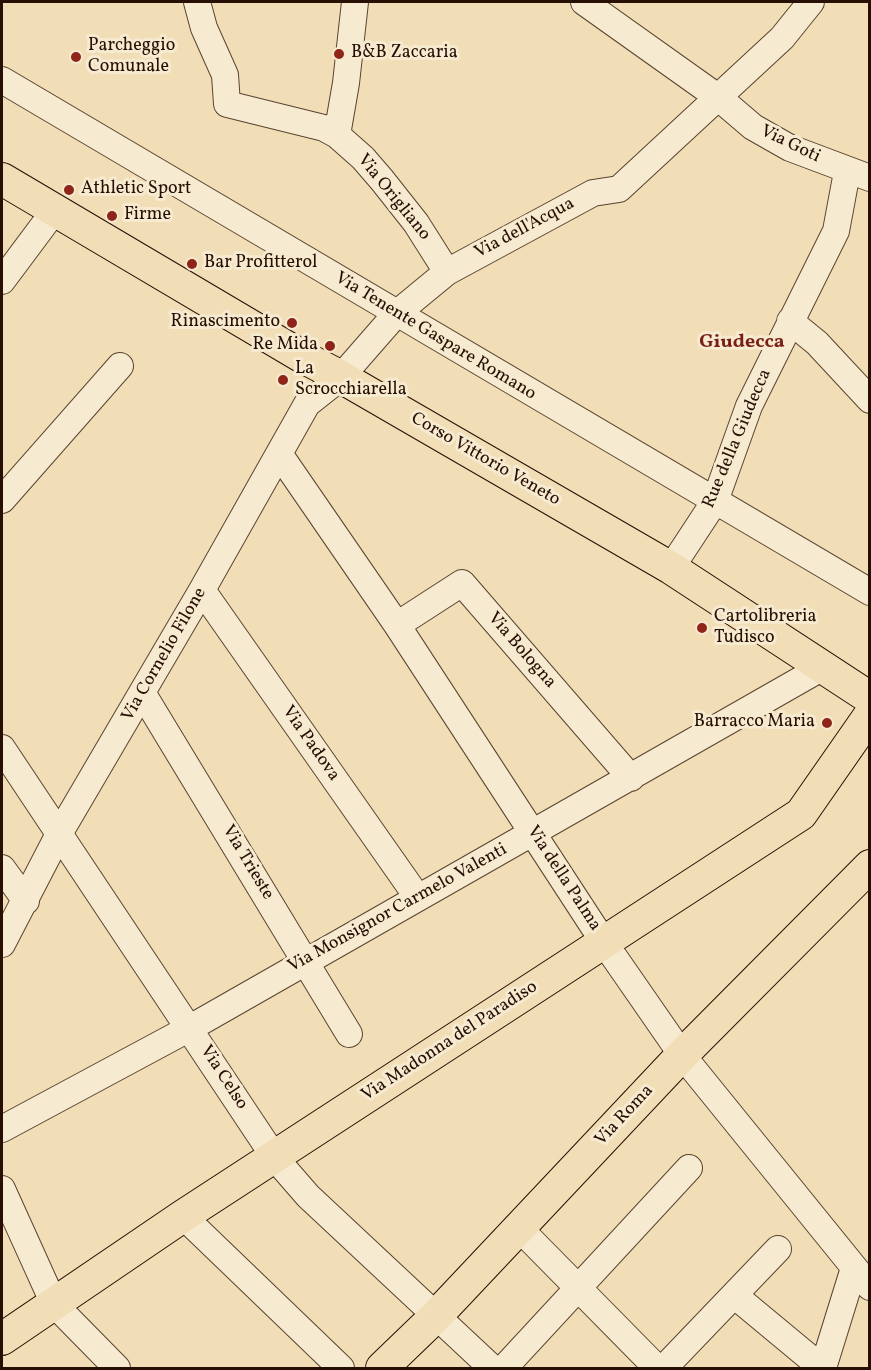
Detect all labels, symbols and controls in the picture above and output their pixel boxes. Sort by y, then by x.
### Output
place label: Parcheggio Comunale [88,36,175,78]
place label: B&B Zaccaria [351,43,458,65]
marker: B&B Zaccaria [332,47,346,61]
marker: Parcheggio Comunale [69,50,83,64]
street label: Via Goti [757,121,823,169]
street label: Via Origliano [352,150,434,246]
place label: Athletic Sport [81,179,191,201]
marker: Athletic Sport [62,183,76,197]
street label: Via dell'Acqua [471,194,579,264]
place label: Firme [124,205,171,227]
marker: Firme [105,209,119,223]
place label: Bar Profitterol [204,253,317,275]
marker: Bar Profitterol [185,257,199,271]
street label: Via Tenente Gaspare Romano [330,268,540,406]
place label: Rinascimento [170,312,280,334]
marker: Rinascimento [285,316,299,330]
district label: Giudecca [699,331,785,355]
place label: Re Mida [253,335,318,357]
marker: Re Mida [323,339,337,353]
place label: La Scrocchiarella [295,359,407,401]
street label: Rue della Giudecca [699,366,777,512]
marker: La Scrocchiarella [276,373,290,387]
street label: Corso Vittorio Veneto [407,408,563,512]
street label: Via Cornelio Filone [118,584,212,726]
place label: Cartolibreria Tudisco [714,607,816,650]
street label: Via Bologna [482,608,560,694]
marker: Cartolibreria Tudisco [695,621,709,635]
street label: Via Padova [276,702,344,786]
place label: Barracco Maria [694,712,815,734]
marker: Barracco Maria [820,716,834,730]
street label: Via Trieste [216,822,278,904]
street label: Via della Palma [521,822,605,936]
street label: Via Monsignor Carmelo Valenti [285,840,511,978]
street label: Via Madonna del Paradiso [358,977,542,1107]
street label: Via Celso [194,1042,252,1114]
street label: Via Roma [591,1081,659,1151]

